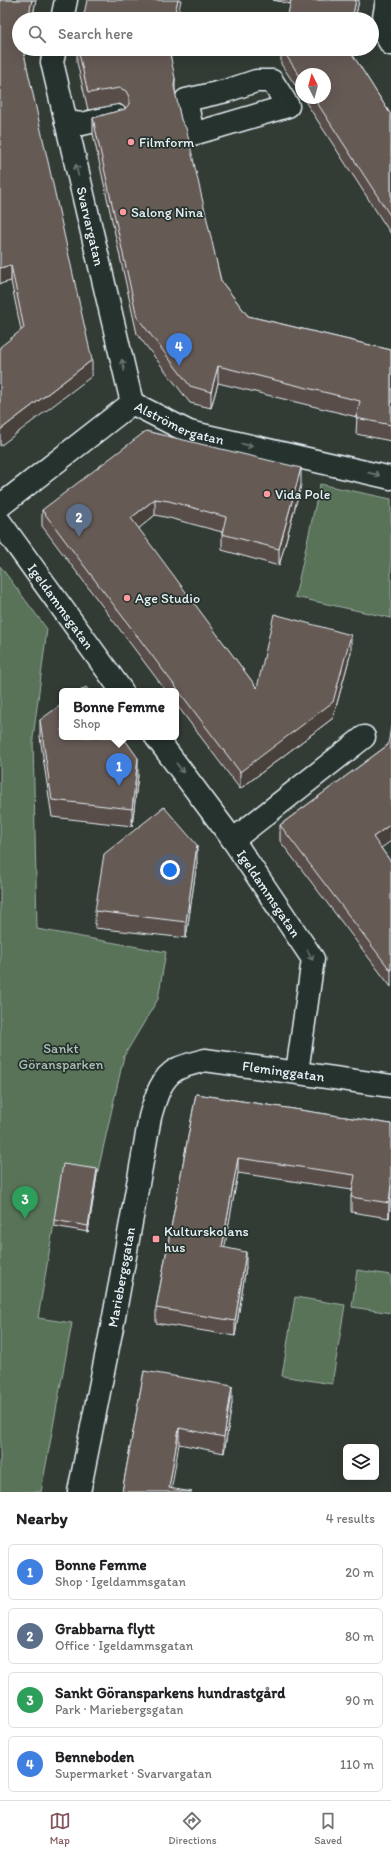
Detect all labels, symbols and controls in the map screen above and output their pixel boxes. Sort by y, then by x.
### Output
search box [12,12,379,56]
icon: search [26,23,48,45]
text: Search here [58,25,133,43]
north arrow [295,68,331,104]
place label: Filmform [139,134,195,151]
marker: Filmform [126,137,136,147]
one-way arrow [73,164,81,177]
street label: Svarvargatan [73,185,108,268]
place label: Salong Nina [131,204,204,221]
marker: Salong Nina [118,207,128,217]
pin: 4 [166,333,192,366]
one-way arrow [119,359,127,372]
street label: Alströmergatan [132,398,226,449]
one-way arrow [240,442,253,450]
one-way arrow [367,470,380,478]
place label: Vida Pole [275,486,331,503]
marker: Vida Pole [262,489,272,499]
pin: 2 [66,504,92,537]
street label: Igeldammsgatan [24,560,97,653]
place label: Age Studio [135,590,200,607]
marker: Age Studio [122,593,132,603]
popup [59,688,179,740]
text: Bonne Femme [73,698,165,716]
text: Shop [73,716,101,731]
pin: 1 [106,753,132,786]
one-way arrow [175,763,184,774]
street label: Igeldammsgatan [233,847,304,941]
your location [160,860,180,880]
one-way arrow [307,949,314,961]
park label: Sankt Göransparken [19,1040,104,1073]
street label: Fleminggatan [241,1057,326,1086]
pin: 3 [12,1186,38,1219]
place label: Kulturskolans hus [164,1223,249,1256]
street label: Mariebergsgatan [104,1225,139,1329]
marker: Kulturskolans hus [151,1234,161,1244]
map controls [343,1444,379,1480]
button: layers [343,1444,379,1480]
text: Nearby [16,1508,68,1528]
text: 4 results [326,1511,375,1526]
text: Bonne Femme [55,1556,147,1574]
text: 1 [27,1565,33,1580]
text: 20 m [345,1565,374,1580]
text: Shop · Igeldammsgatan [55,1574,186,1589]
text: Grabbarna flytt [55,1620,155,1638]
text: 2 [27,1629,33,1644]
text: 80 m [345,1629,374,1644]
text: Office · Igeldammsgatan [55,1638,193,1653]
text: Sankt Göransparkens hundrastgård [55,1684,285,1702]
text: 3 [26,1693,34,1708]
text: 90 m [345,1693,374,1708]
text: Park · Mariebergsgatan [55,1702,184,1717]
text: Benneboden [55,1748,134,1766]
text: 4 [26,1757,34,1772]
text: 110 m [340,1757,374,1772]
text: Supermarket · Svarvargatan [55,1766,212,1781]
tab: Map [49,1810,71,1847]
tab: Directions [168,1810,217,1847]
tab: Saved [314,1810,342,1847]

